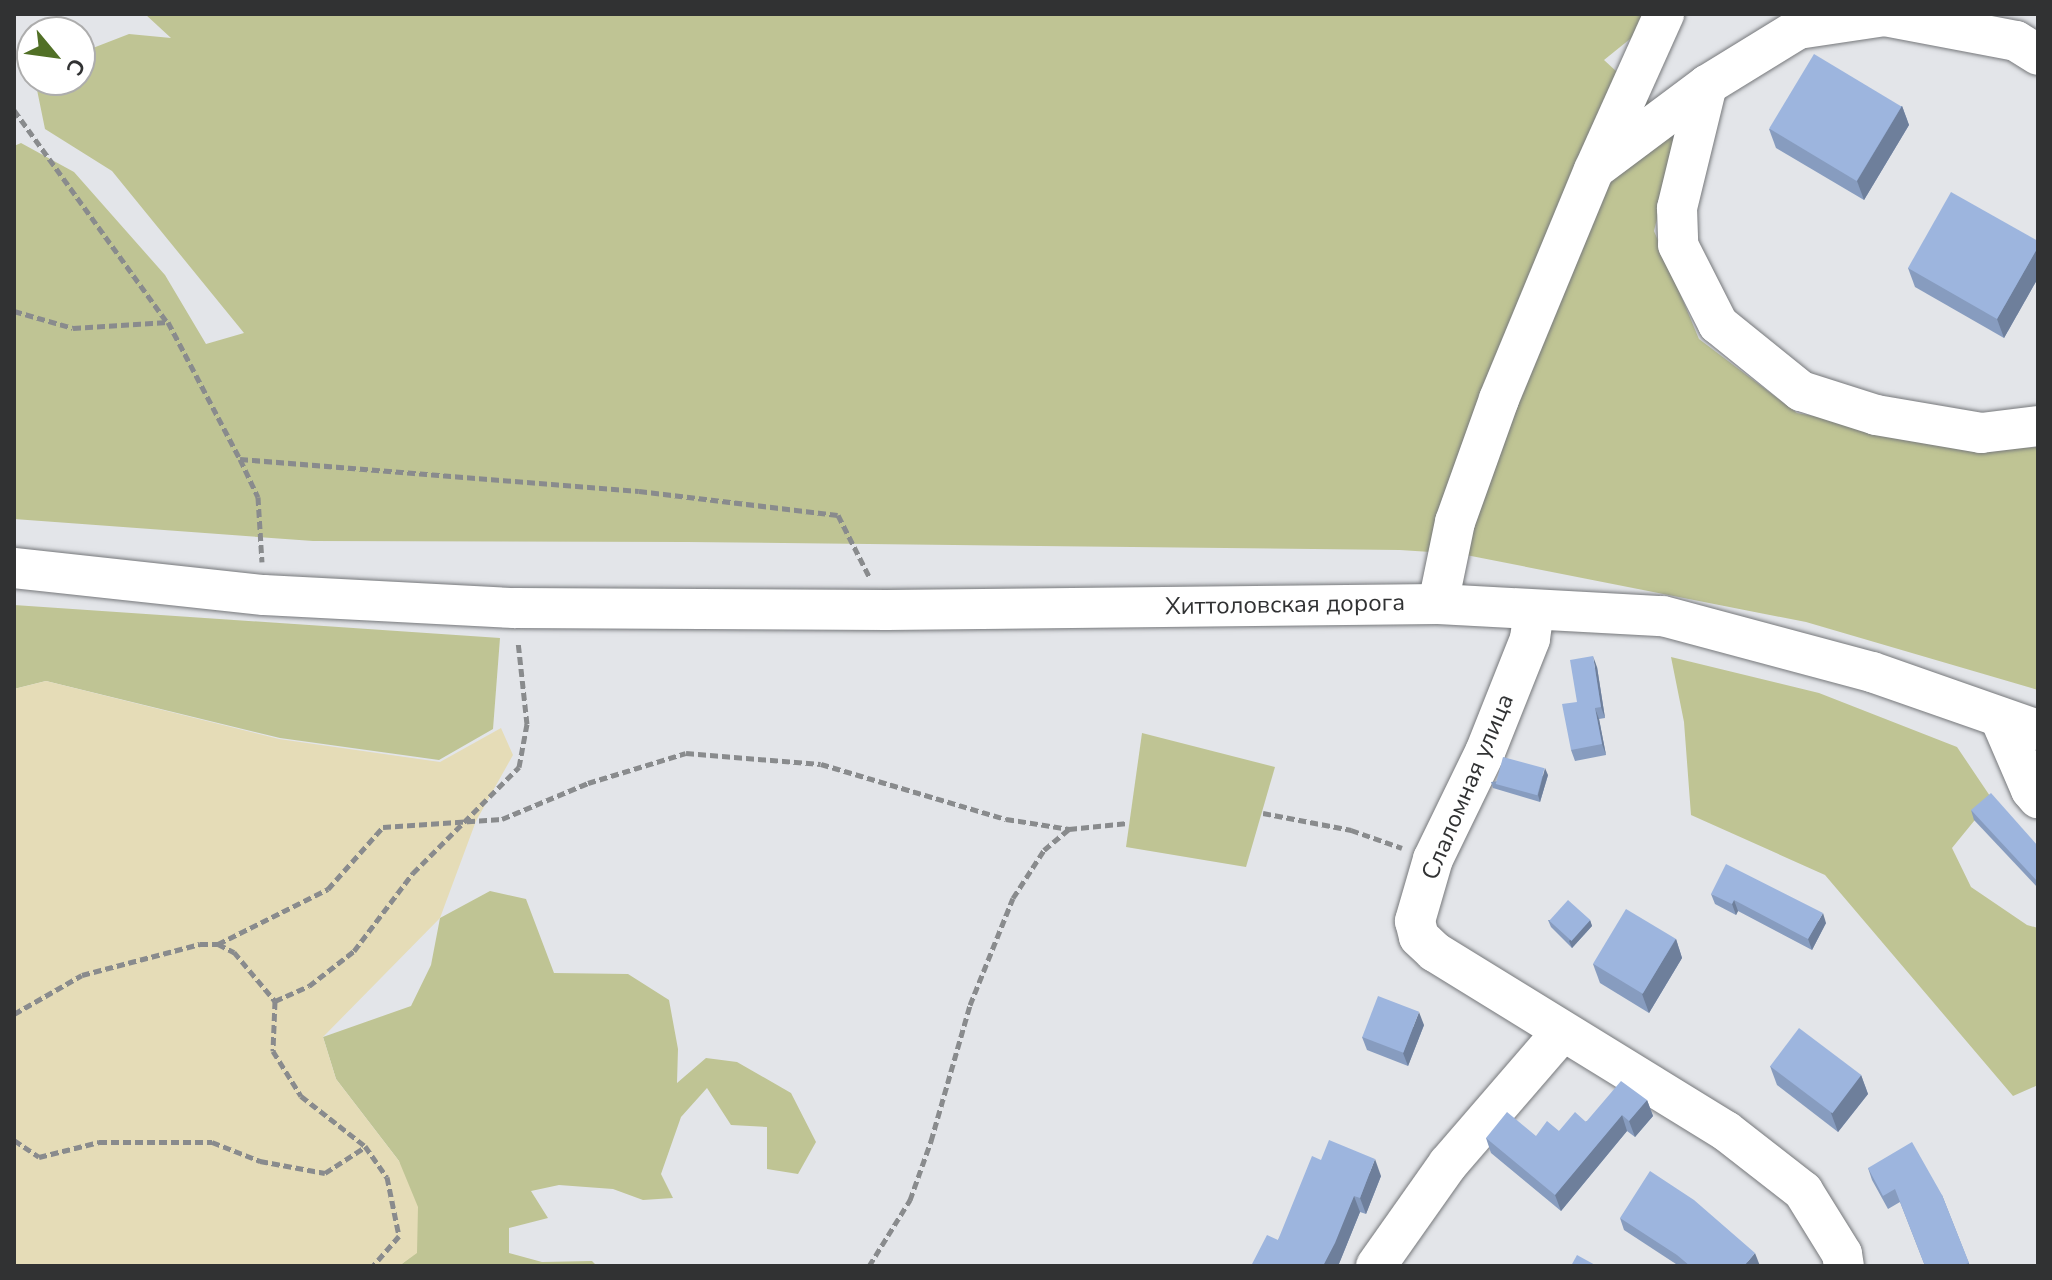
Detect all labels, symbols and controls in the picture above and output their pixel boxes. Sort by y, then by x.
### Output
north arrow [16,16,96,96]
text: С [59,53,92,80]
street label: Хиттоловская дорога [1165,589,1405,621]
street label: Слаломная улица [1416,690,1520,884]

